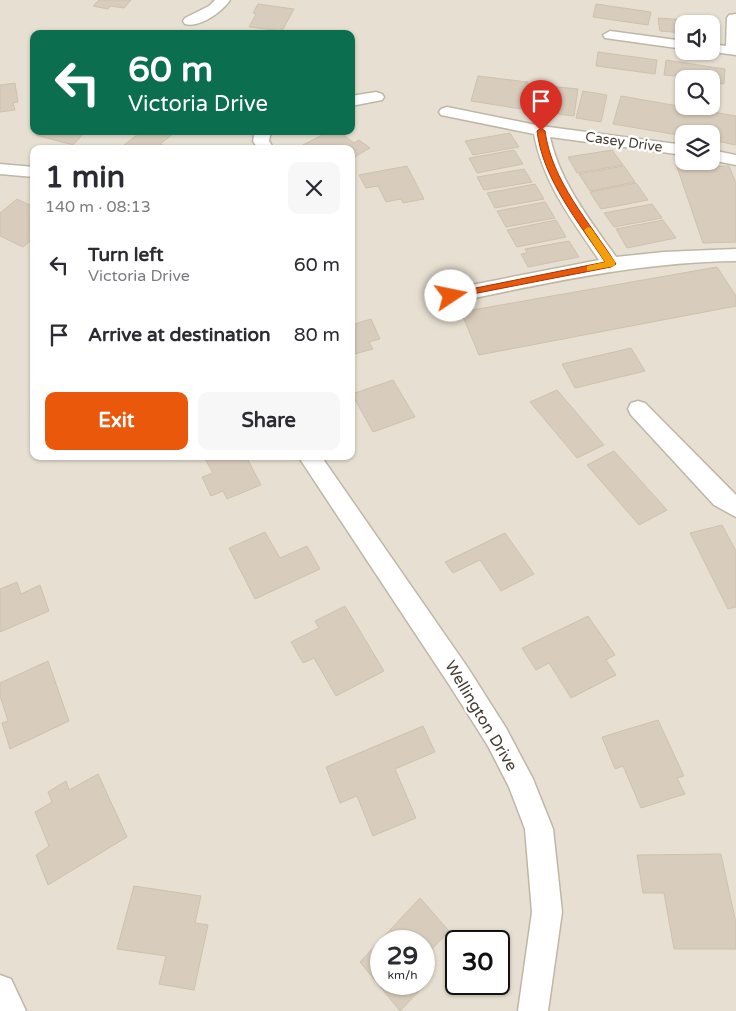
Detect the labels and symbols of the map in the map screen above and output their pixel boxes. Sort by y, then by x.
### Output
pin [520,80,562,131]
street label: Casey Drive [584,128,664,156]
position arrow [424,269,476,321]
street label: Wellington Drive [440,657,522,775]
speed limit sign: 30 [445,930,510,995]

